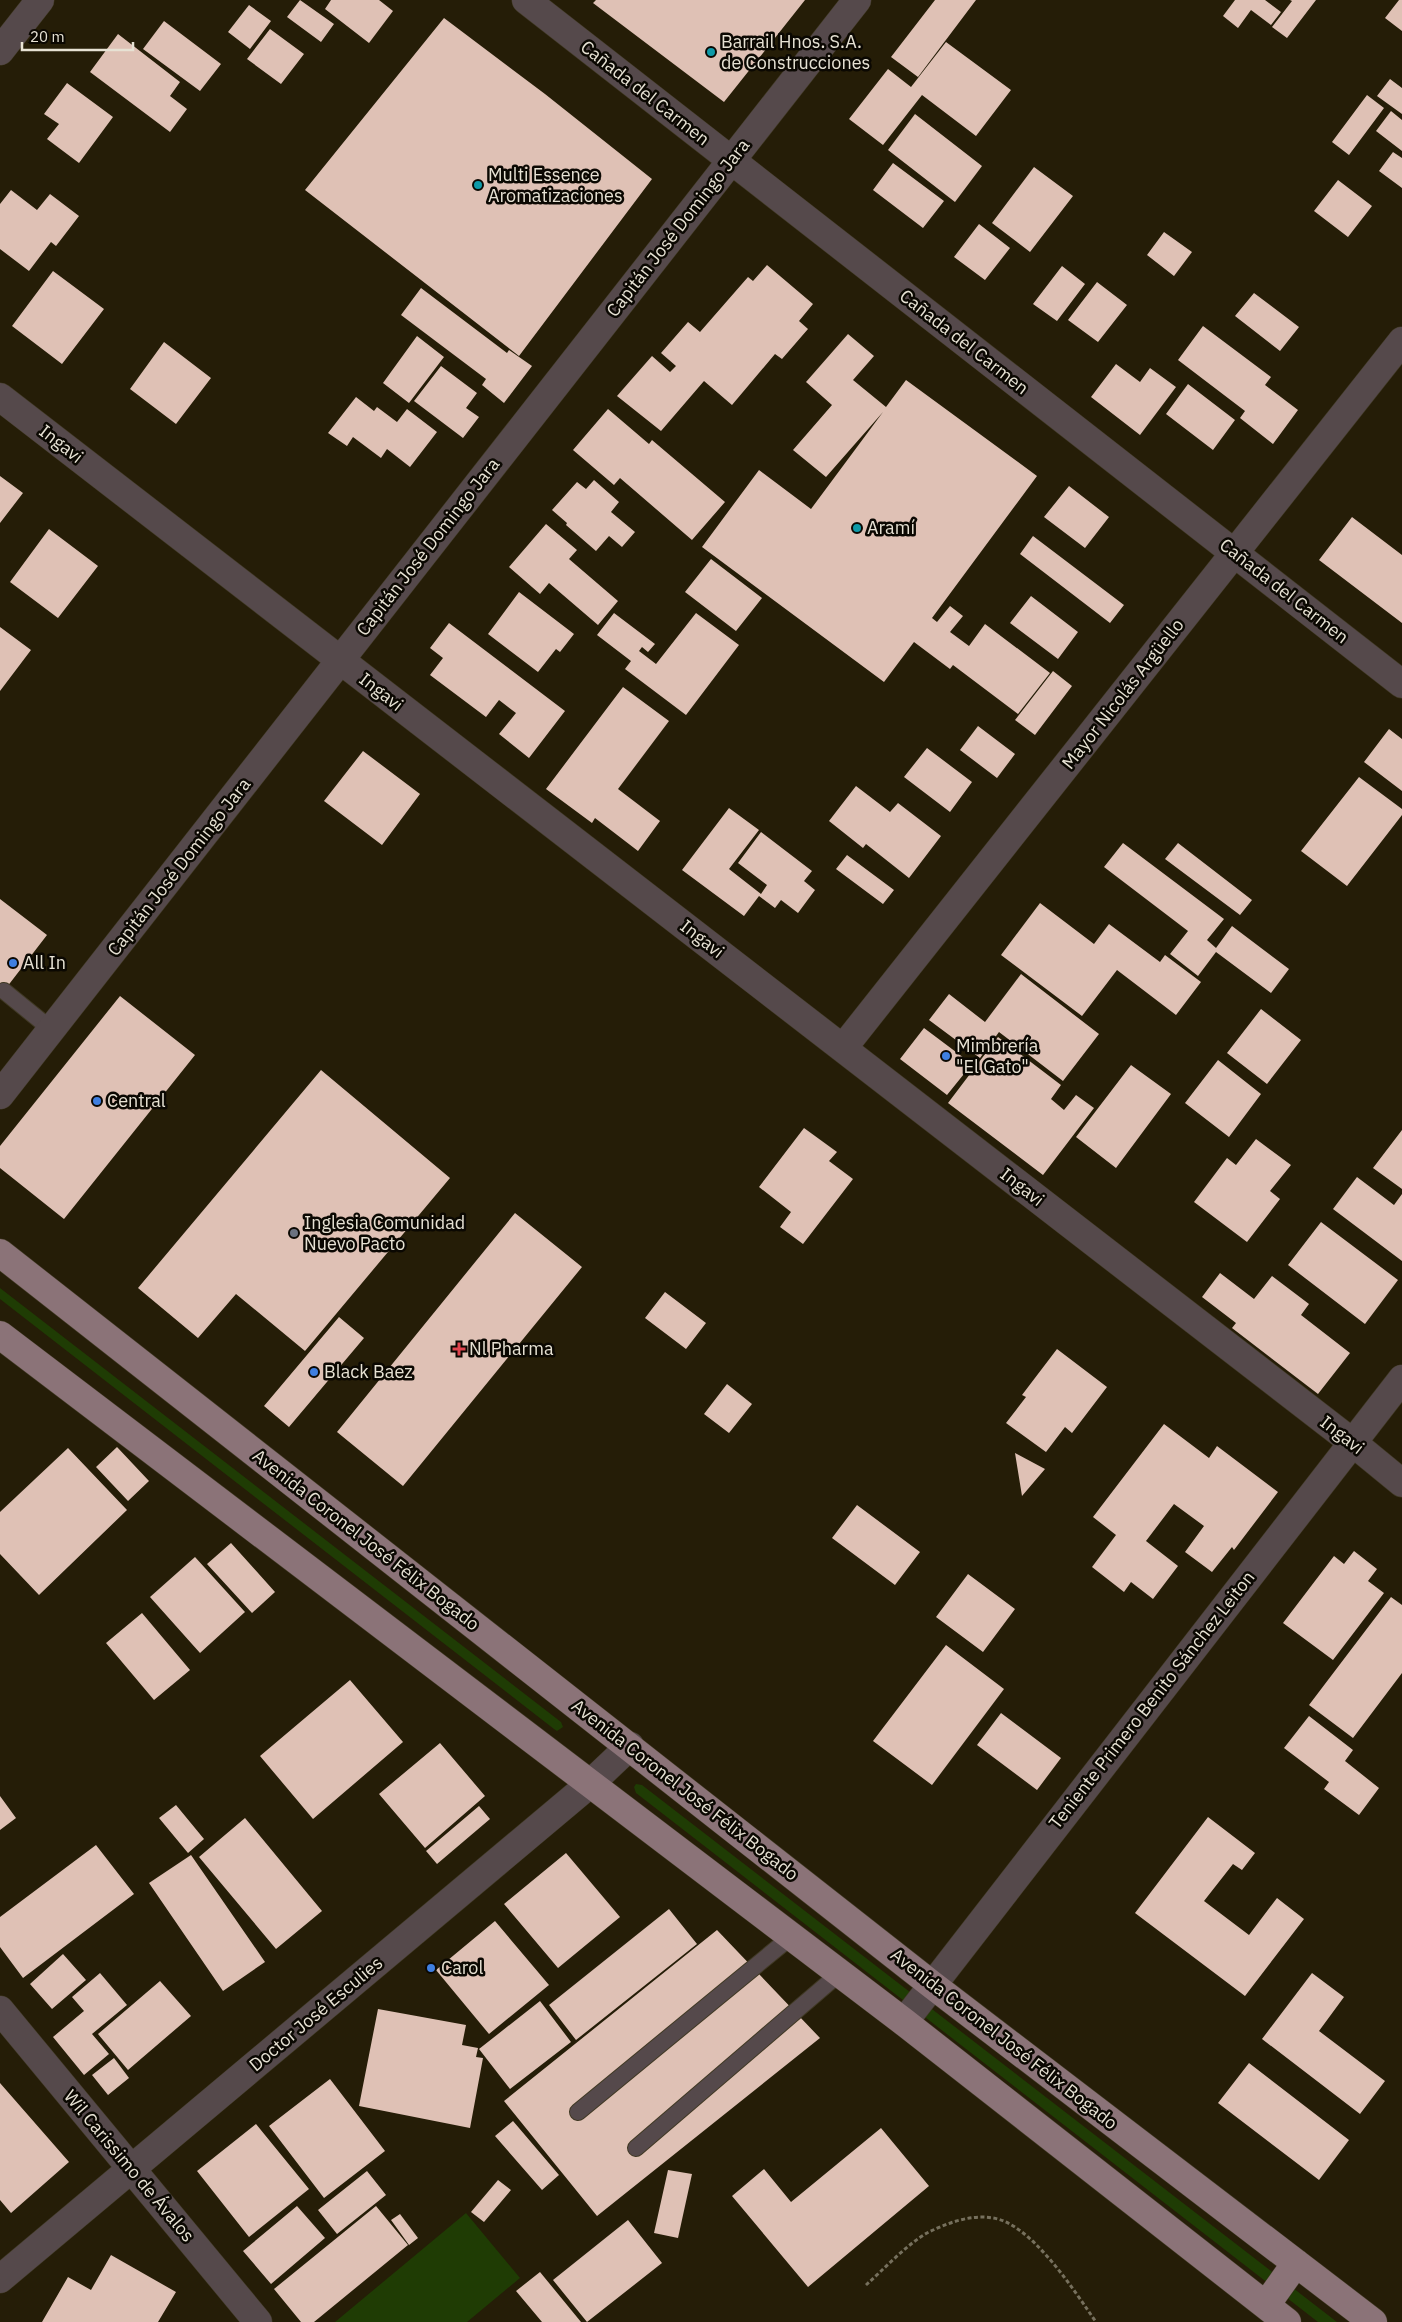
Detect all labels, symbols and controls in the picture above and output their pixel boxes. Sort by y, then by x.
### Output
scale bar [22,20,134,52]
text: 20 m [30,27,65,46]
place label: Barrail Hnos. S.A. de Construcciones [721,30,870,74]
street label: Cañada del Carmen [576,35,714,150]
marker: Barrail Hnos. S.A. de Construcciones [705,46,717,58]
street label: Capitán José Domingo Jara [601,134,754,321]
place label: Multi Essence Aromatizaciones [488,163,623,207]
marker: Multi Essence Aromatizaciones [472,179,484,191]
street label: Cañada del Carmen [895,284,1033,399]
street label: Ingavi [35,419,88,468]
street label: Capitán José Domingo Jara [351,453,504,640]
place label: Aramí [867,516,915,539]
marker: Aramí [851,522,863,534]
street label: Cañada del Carmen [1215,533,1353,648]
street label: Mayor Nicolás Argüello [1057,614,1189,774]
street label: Ingavi [355,667,408,716]
street label: Capitán José Domingo Jara [102,773,255,960]
street label: Ingavi [676,914,729,963]
place label: All In [23,951,66,974]
marker: All In [7,957,19,969]
place label: Mimbrería "El Gato" [956,1034,1039,1078]
marker: Mimbrería "El Gato" [940,1050,952,1062]
place label: Central [107,1089,166,1112]
marker: Central [91,1095,103,1107]
street label: Ingavi [996,1162,1049,1211]
place label: Inglesia Comunidad Nuevo Pacto [304,1211,465,1255]
marker: Inglesia Comunidad Nuevo Pacto [288,1227,300,1239]
place label: Nl Pharma [469,1337,554,1360]
marker: Nl Pharma [453,1343,465,1355]
place label: Black Baez [324,1360,413,1383]
marker: Black Baez [308,1366,320,1378]
street label: Ingavi [1316,1410,1369,1459]
street label: Avenida Coronel José Félix Bogado [248,1444,484,1635]
street label: Teniente Primero Benito Sánchez Leiton [1044,1566,1260,1833]
street label: Avenida Coronel José Félix Bogado [567,1694,803,1885]
street label: Avenida Coronel José Félix Bogado [886,1943,1122,2134]
street label: Doctor José Esculies [244,1951,387,2076]
place label: Carol [441,1956,483,1979]
marker: Carol [425,1962,437,1974]
street label: Wil Carissimo de Ávalos [59,2085,200,2246]

